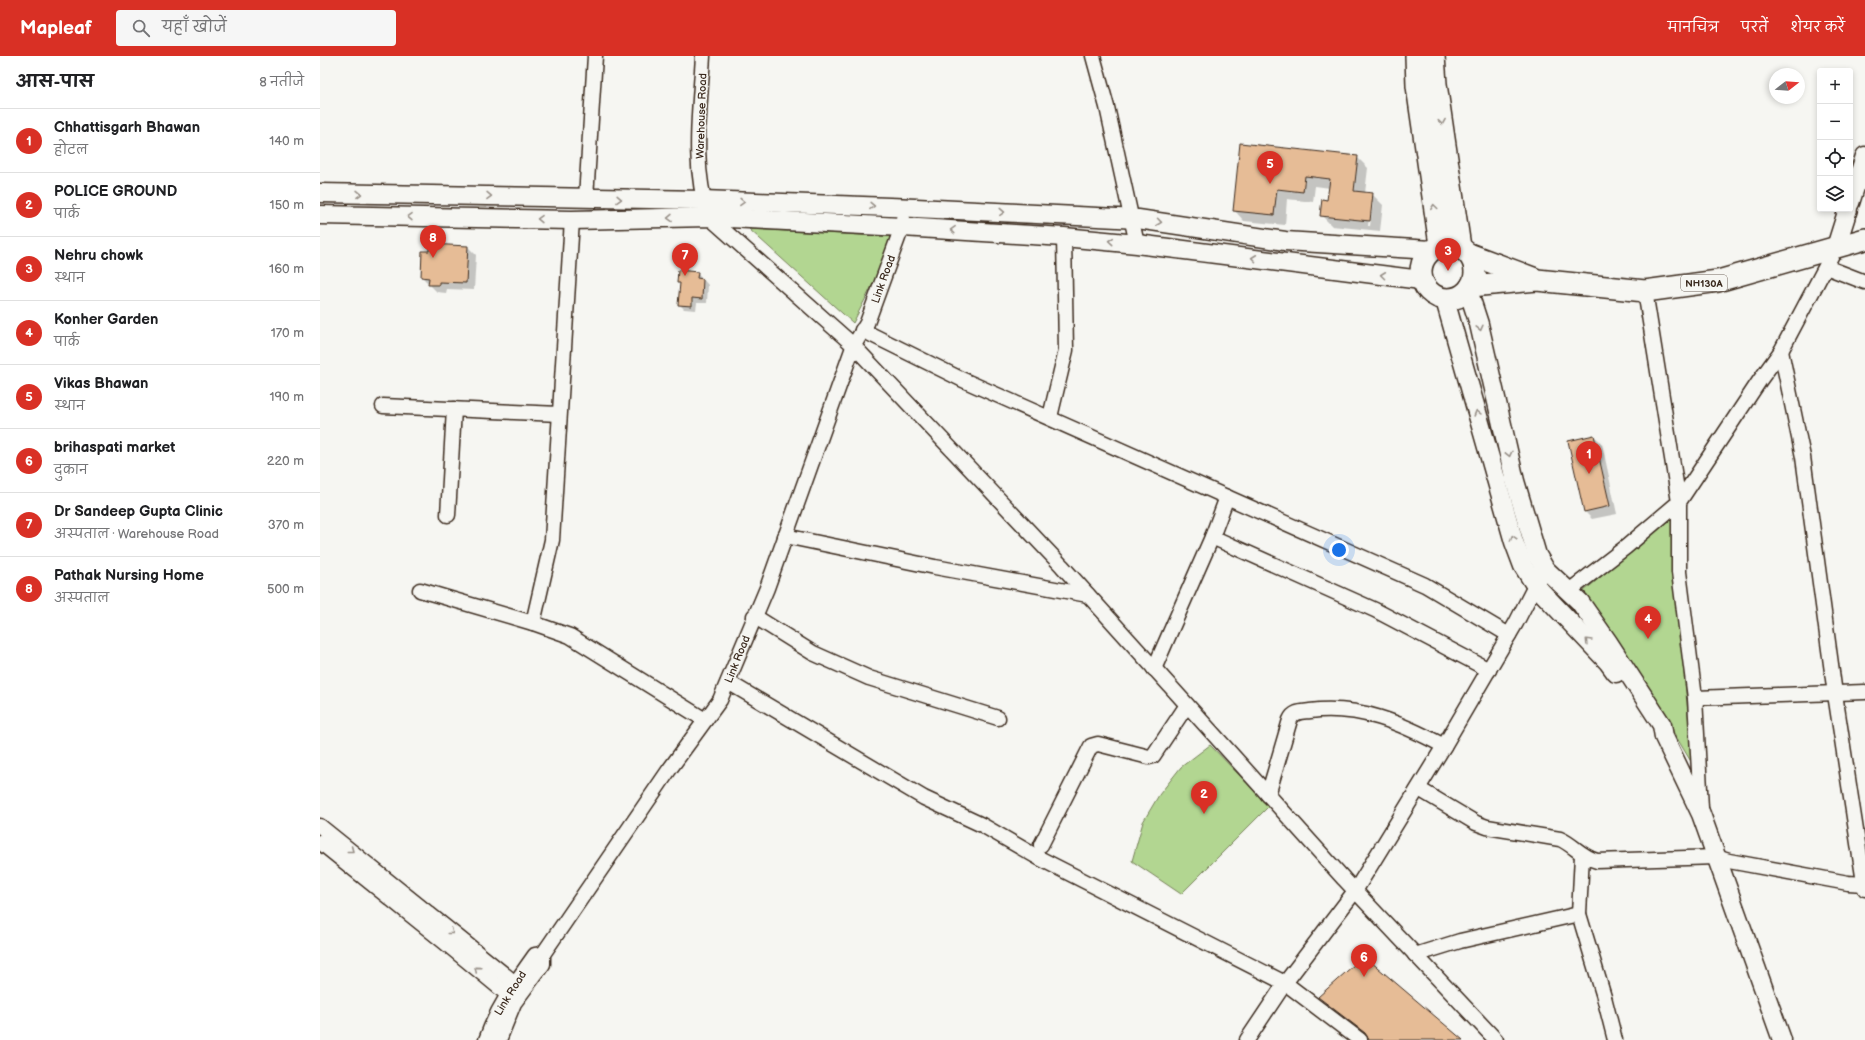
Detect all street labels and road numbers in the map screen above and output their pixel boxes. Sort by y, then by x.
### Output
street label: Warehouse Road [694,73,709,159]
street label: Link Road [869,253,898,305]
road number: NH130A [1681,275,1727,291]
street label: Link Road [722,634,753,685]
street label: Link Road [492,969,529,1018]

